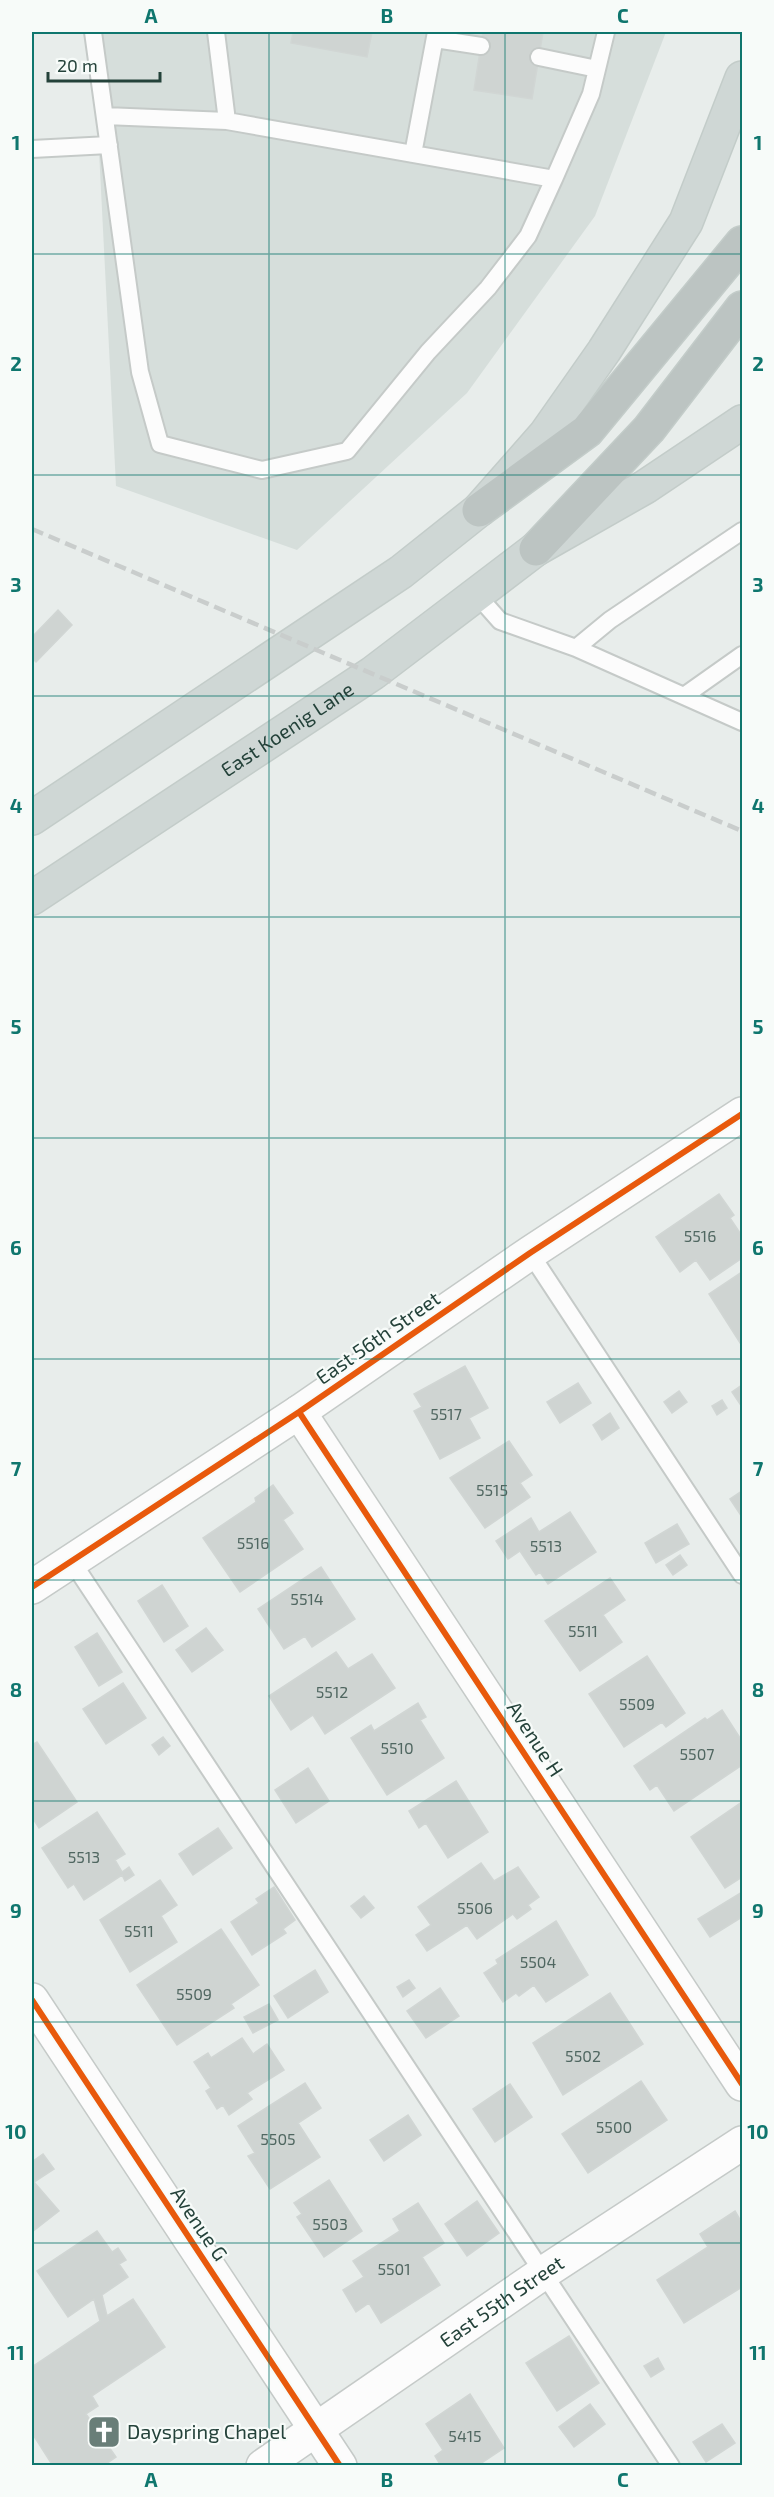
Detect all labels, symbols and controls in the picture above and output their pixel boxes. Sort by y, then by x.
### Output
text: A [144,3,158,27]
text: B [381,3,393,27]
text: C [617,3,629,27]
scale bar [48,45,160,83]
text: 20 m [57,54,98,76]
text: 1 [12,130,20,154]
text: 1 [754,130,762,154]
text: 2 [10,351,22,375]
text: 2 [752,351,764,375]
text: 3 [10,572,22,596]
text: 3 [752,572,764,596]
street label: East Koenig Lane [216,676,358,781]
text: 4 [10,793,23,817]
text: 4 [752,793,765,817]
text: 5 [10,1014,22,1038]
text: 5 [752,1014,764,1038]
house number: 5516 [684,1226,716,1245]
text: 6 [10,1235,22,1259]
text: 6 [752,1235,764,1259]
street label: East 56th Street [311,1285,444,1389]
house number: 5517 [430,1404,462,1423]
text: 7 [11,1456,22,1480]
text: 7 [753,1456,764,1480]
house number: 5515 [476,1480,508,1499]
house number: 5516 [237,1533,269,1552]
house number: 5513 [530,1536,562,1555]
house number: 5514 [290,1589,324,1608]
house number: 5511 [568,1621,598,1640]
text: 8 [10,1677,22,1701]
text: 8 [752,1677,764,1701]
house number: 5512 [316,1682,348,1701]
house number: 5509 [619,1694,655,1713]
street label: Avenue H [503,1696,569,1781]
house number: 5510 [380,1738,414,1757]
house number: 5507 [680,1744,715,1763]
house number: 5513 [68,1847,100,1866]
text: 9 [10,1898,22,1922]
house number: 5506 [457,1898,493,1917]
text: 9 [752,1898,764,1922]
house number: 5511 [124,1921,154,1940]
house number: 5504 [520,1952,556,1971]
house number: 5509 [176,1984,212,2003]
house number: 5502 [565,2046,601,2065]
house number: 5500 [596,2117,632,2136]
text: 10 [5,2119,27,2143]
text: 10 [747,2119,769,2143]
house number: 5505 [260,2129,296,2148]
street label: Avenue G [166,2182,233,2265]
house number: 5503 [312,2214,348,2233]
street label: East 55th Street [435,2250,568,2352]
house number: 5501 [377,2259,411,2278]
text: 11 [7,2340,25,2364]
text: 11 [749,2340,767,2364]
church icon: Dayspring Chapel [86,2414,122,2450]
place label: Dayspring Chapel [127,2419,286,2443]
house number: 5415 [448,2426,482,2445]
text: A [144,2467,158,2491]
text: B [381,2467,393,2491]
text: C [617,2467,629,2491]

